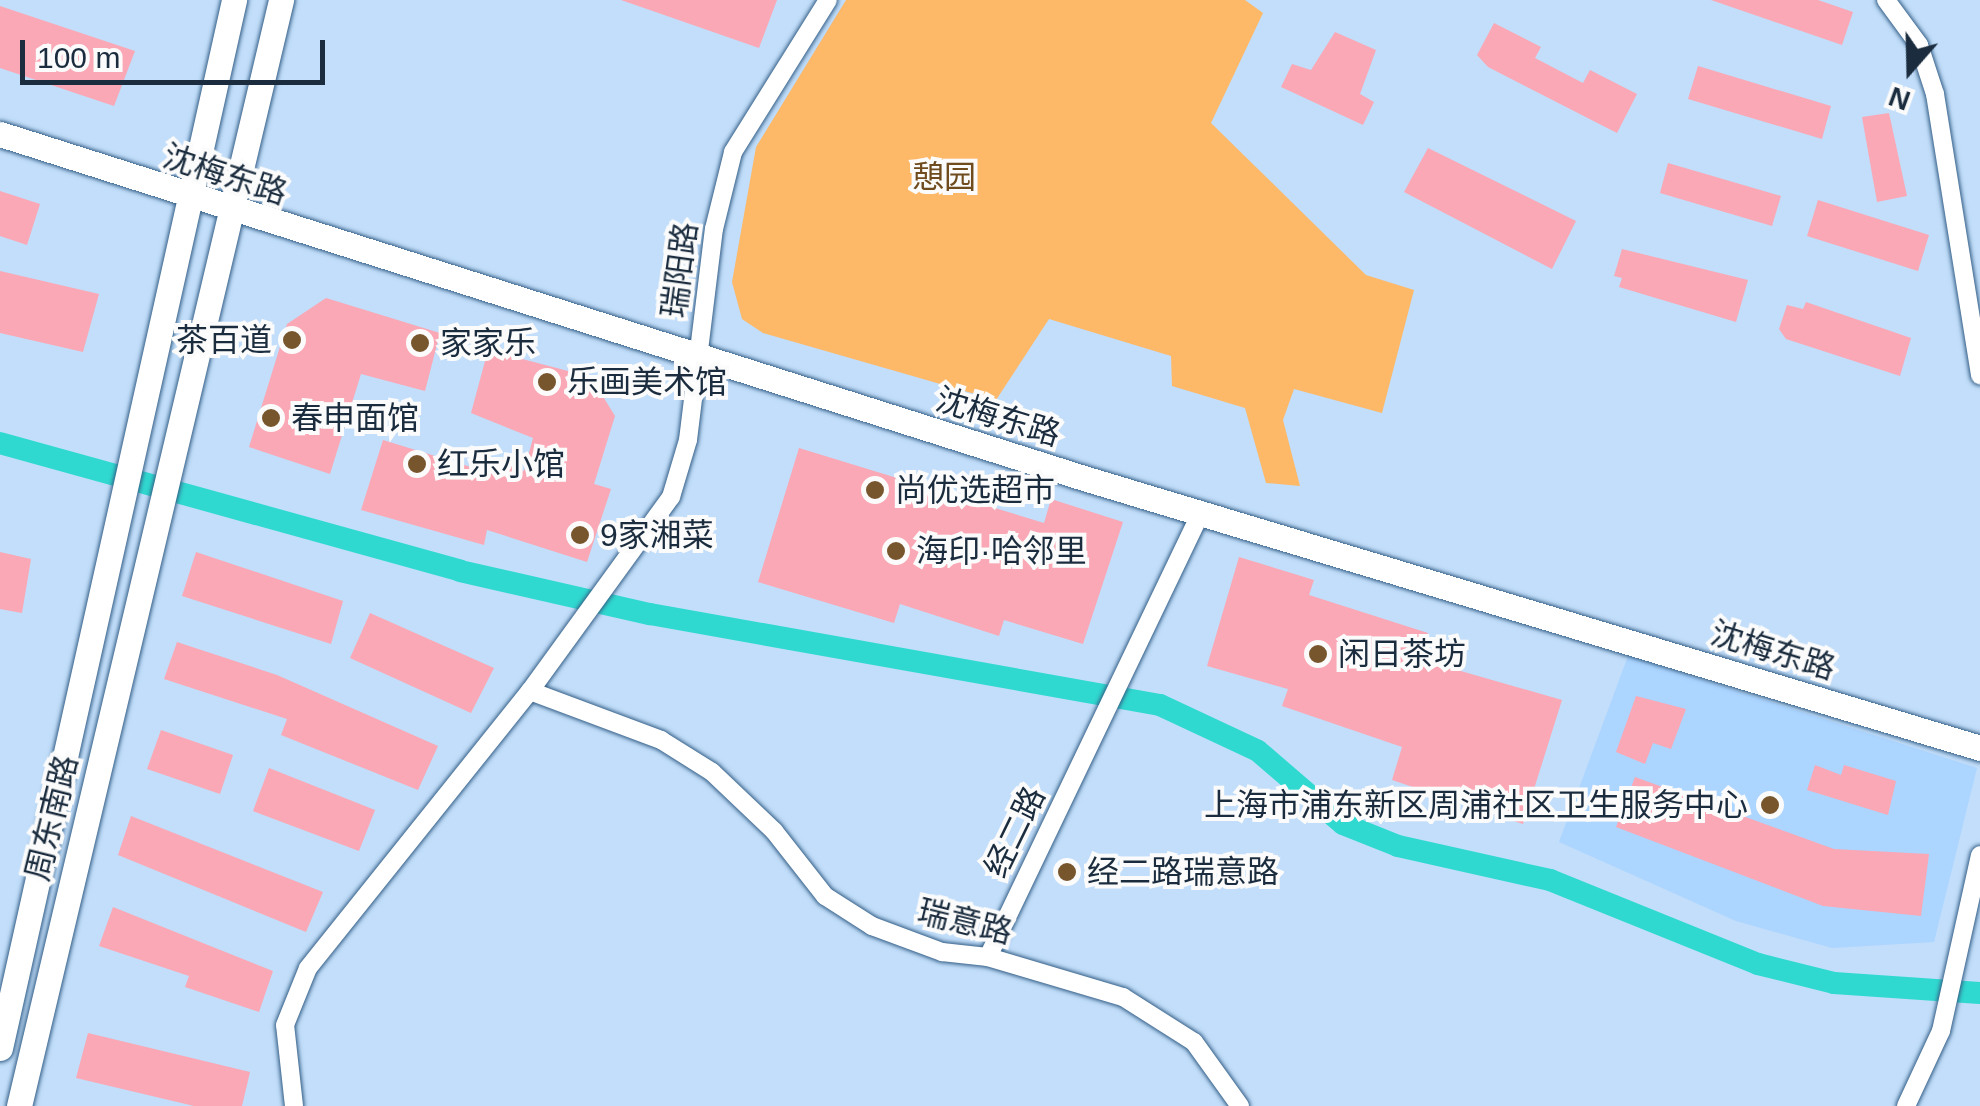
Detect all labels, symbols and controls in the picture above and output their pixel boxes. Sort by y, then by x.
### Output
scale bar [25,20,330,82]
north arrow [1860,20,1960,120]
text: 100 m [37,41,120,74]
text: N [1885,81,1914,117]
street label: 沈梅东路 [158,137,292,213]
park label: 憩园 [912,158,976,196]
street label: 瑞阳路 [654,220,706,320]
place label: 茶百道 [176,321,272,359]
place label: 家家乐 [440,324,536,362]
marker: 茶百道 [281,329,303,351]
marker: 家家乐 [409,332,431,354]
place label: 乐画美术馆 [567,363,727,401]
marker: 乐画美术馆 [536,371,558,393]
street label: 沈梅东路 [931,380,1065,454]
place label: 春申面馆 [291,399,419,437]
marker: 春申面馆 [260,407,282,429]
place label: 红乐小馆 [437,445,565,483]
marker: 红乐小馆 [406,453,428,475]
place label: 尚优选超市 [895,471,1055,509]
marker: 尚优选超市 [864,479,886,501]
place label: 9家湘菜 [600,516,714,554]
marker: 9家湘菜 [569,524,591,546]
place label: 海印·哈邻里 [916,532,1087,570]
marker: 海印·哈邻里 [885,540,907,562]
street label: 沈梅东路 [1706,614,1840,688]
place label: 闲日茶坊 [1338,635,1466,673]
marker: 闲日茶坊 [1307,643,1329,665]
street label: 周东南路 [18,751,86,885]
street label: 经二路 [977,780,1053,884]
place label: 上海市浦东新区周浦社区卫生服务中心 [1204,786,1748,824]
marker: 上海市浦东新区周浦社区卫生服务中心 [1757,792,1783,818]
place label: 经二路瑞意路 [1087,853,1279,891]
marker: 经二路瑞意路 [1056,861,1078,883]
street label: 瑞意路 [914,892,1016,952]

